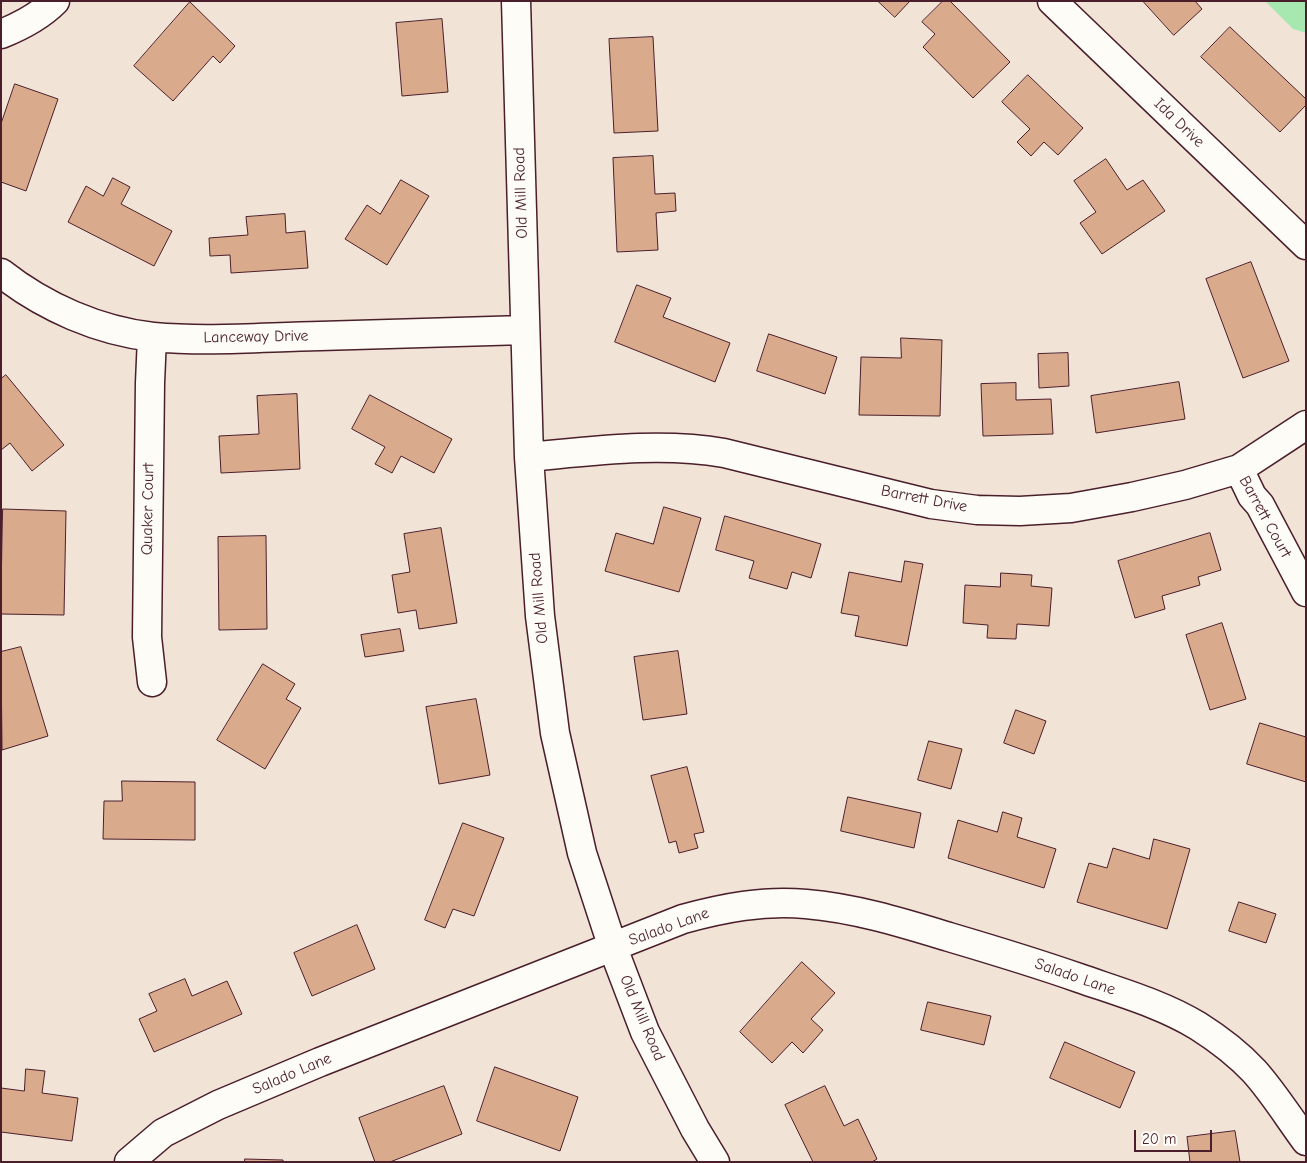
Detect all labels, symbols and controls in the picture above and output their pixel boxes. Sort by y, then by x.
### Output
street label: Ida Drive [1150,94,1208,152]
street label: Old Mill Road [510,147,532,239]
street label: Lanceway Drive [203,326,309,348]
street label: Quaker Court [138,463,158,555]
street label: Barrett Court [1235,473,1295,561]
street label: Barrett Drive [879,481,969,517]
street label: Old Mill Road [525,552,553,644]
street label: Salado Lane [626,904,712,950]
street label: Salado Lane [1032,954,1118,1000]
street label: Old Mill Road [615,972,669,1064]
street label: Salado Lane [250,1049,334,1099]
scale bar [1137,1120,1214,1152]
text: 20 m [1142,1130,1176,1148]

